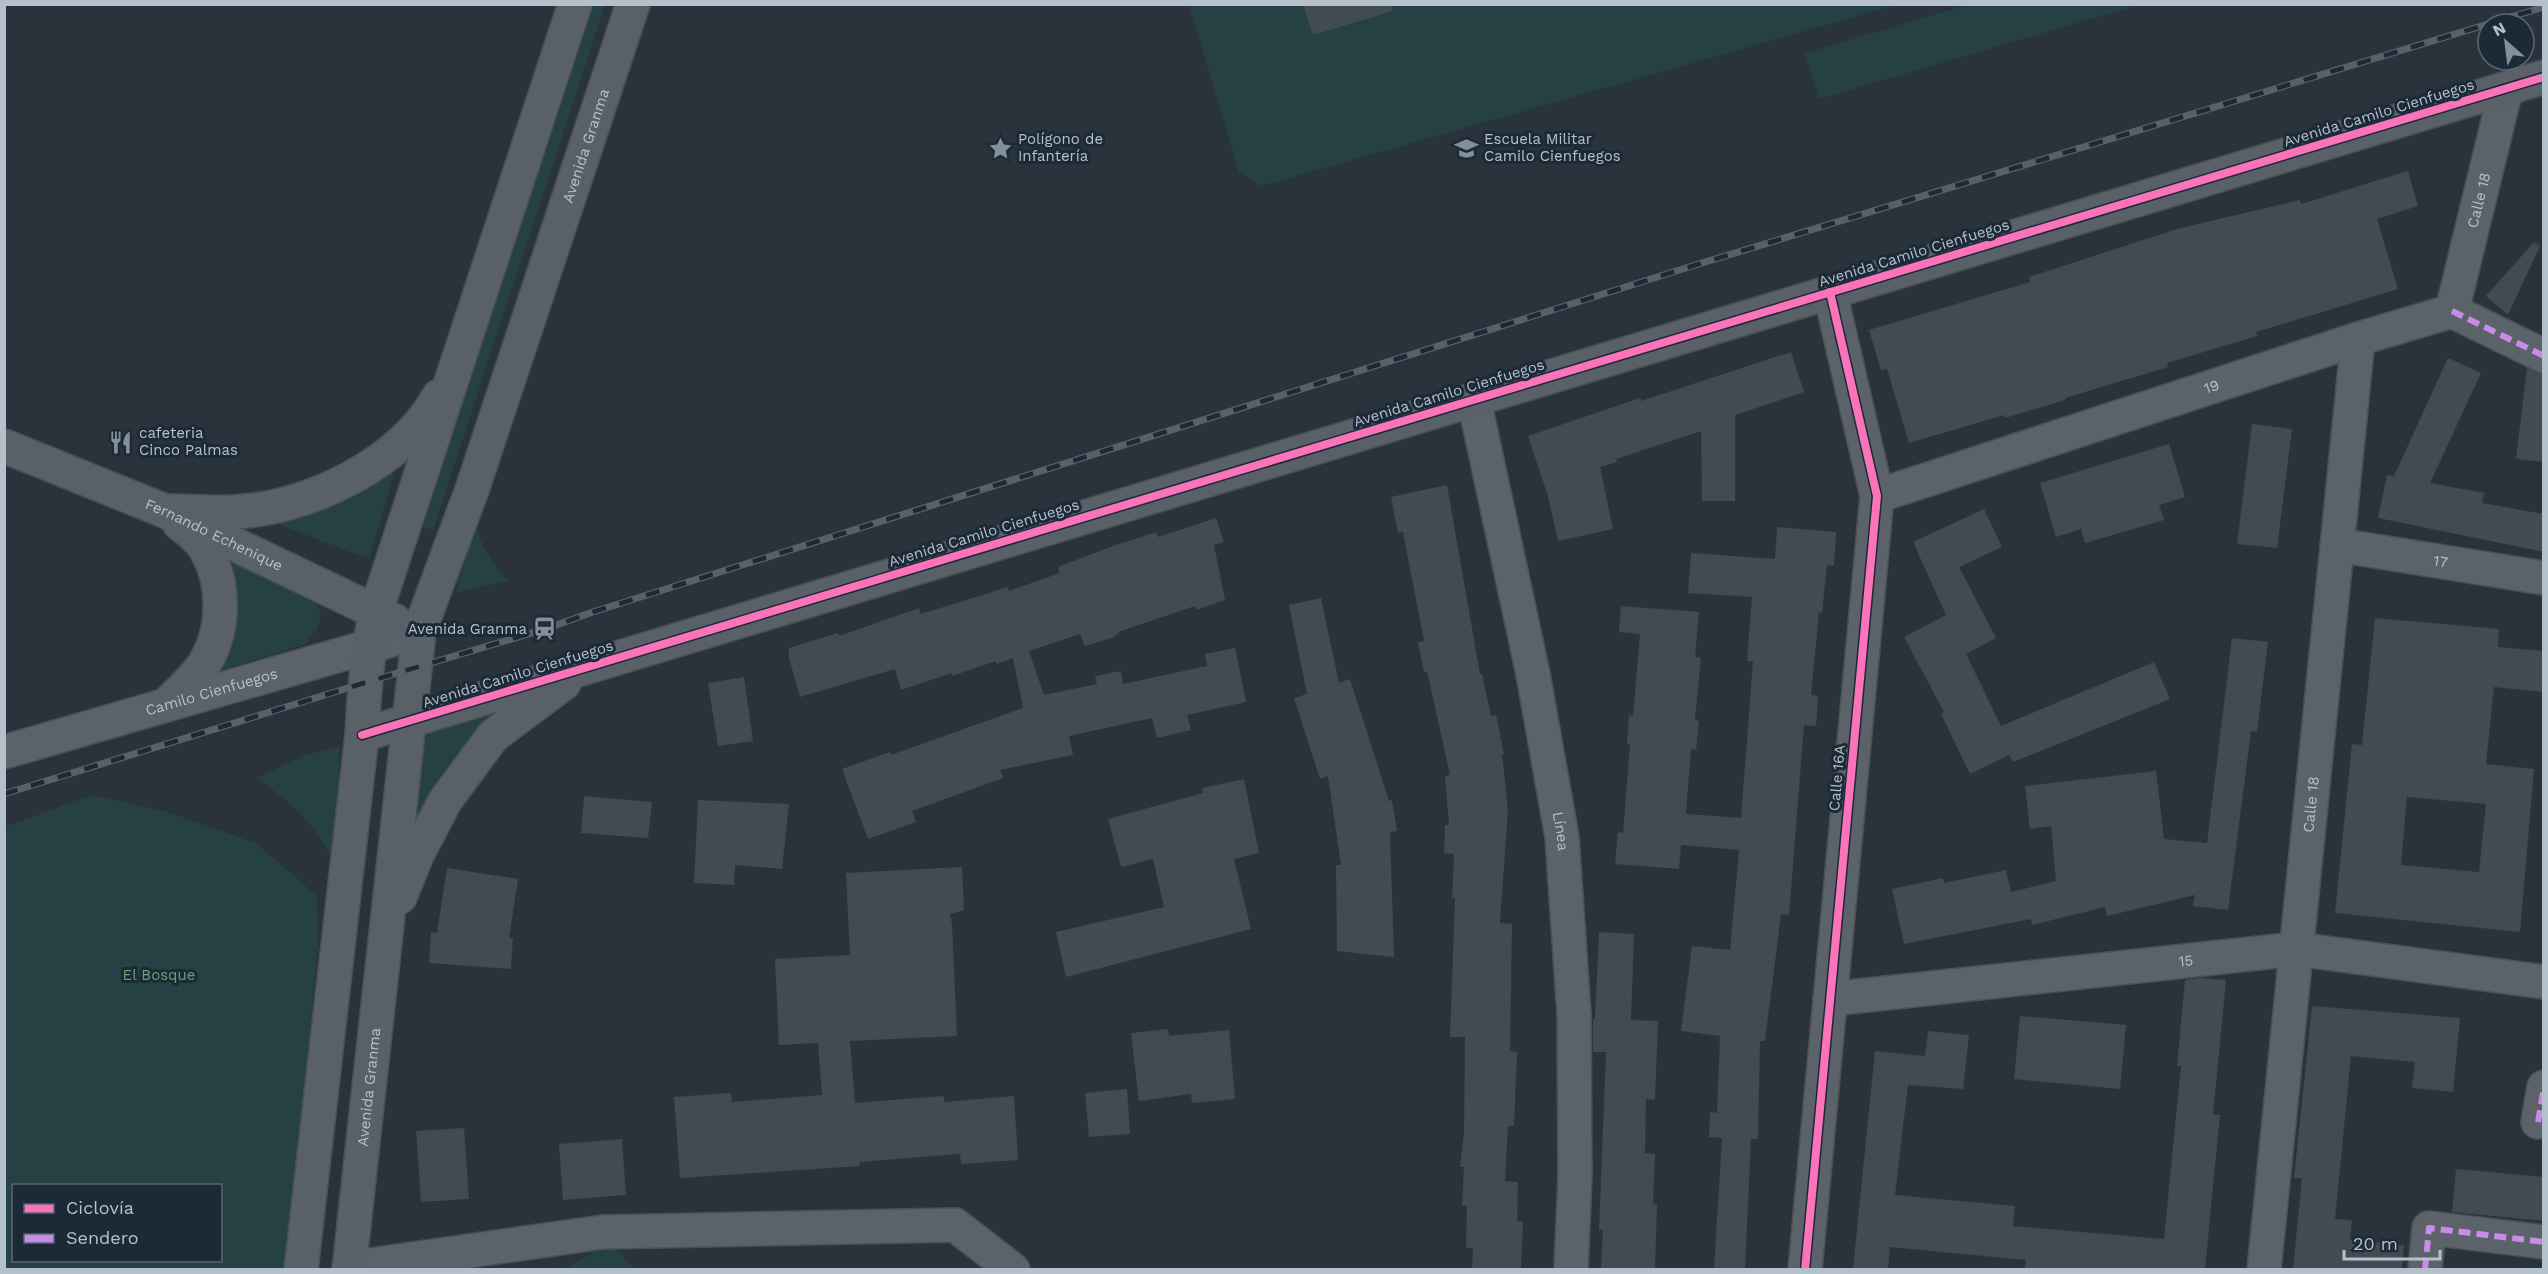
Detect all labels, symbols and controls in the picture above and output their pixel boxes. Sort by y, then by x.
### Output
north arrow [2476,12,2536,72]
text: N [2489,18,2509,40]
street label: Avenida Camilo Cienfuegos [2282,75,2477,151]
street label: Avenida Granma [559,86,613,205]
place label: Polígono de Infantería [1018,130,1103,165]
place label: Escuela Militar Camilo Cienfuegos [1484,130,1621,165]
place icon: Polígono de Infantería [987,135,1013,161]
school or university icon: Escuela Militar Camilo Cienfuegos [1453,135,1479,161]
street label: Calle 18 [2464,171,2494,230]
street label: Avenida Camilo Cienfuegos [1817,215,2012,291]
street label: Avenida Camilo Cienfuegos [1352,355,1547,431]
street label: 19 [2202,376,2222,398]
place label: cafeteria Cinco Palmas [139,424,238,459]
restaurant icon: cafeteria Cinco Palmas [108,429,134,455]
street label: Fernando Echenique [142,495,286,575]
street label: Avenida Camilo Cienfuegos [887,495,1082,571]
street label: 17 [2432,552,2449,572]
station icon: Avenida Granma [532,616,558,642]
place label: Avenida Granma [408,620,528,638]
street label: Avenida Camilo Cienfuegos [421,636,616,712]
street label: Camilo Cienfuegos [143,664,280,720]
street label: Calle 16A [1825,744,1849,812]
street label: Calle 18 [2299,775,2323,833]
street label: Línea [1549,810,1572,852]
street label: 15 [2178,951,2194,971]
park label: El Bosque [123,966,195,984]
street label: Avenida Granma [354,1026,385,1147]
legend [12,1184,222,1262]
text: Ciclovía [66,1197,134,1218]
scale bar [2344,1223,2440,1261]
text: Sendero [66,1227,139,1248]
text: 20 m [2353,1233,2398,1254]

